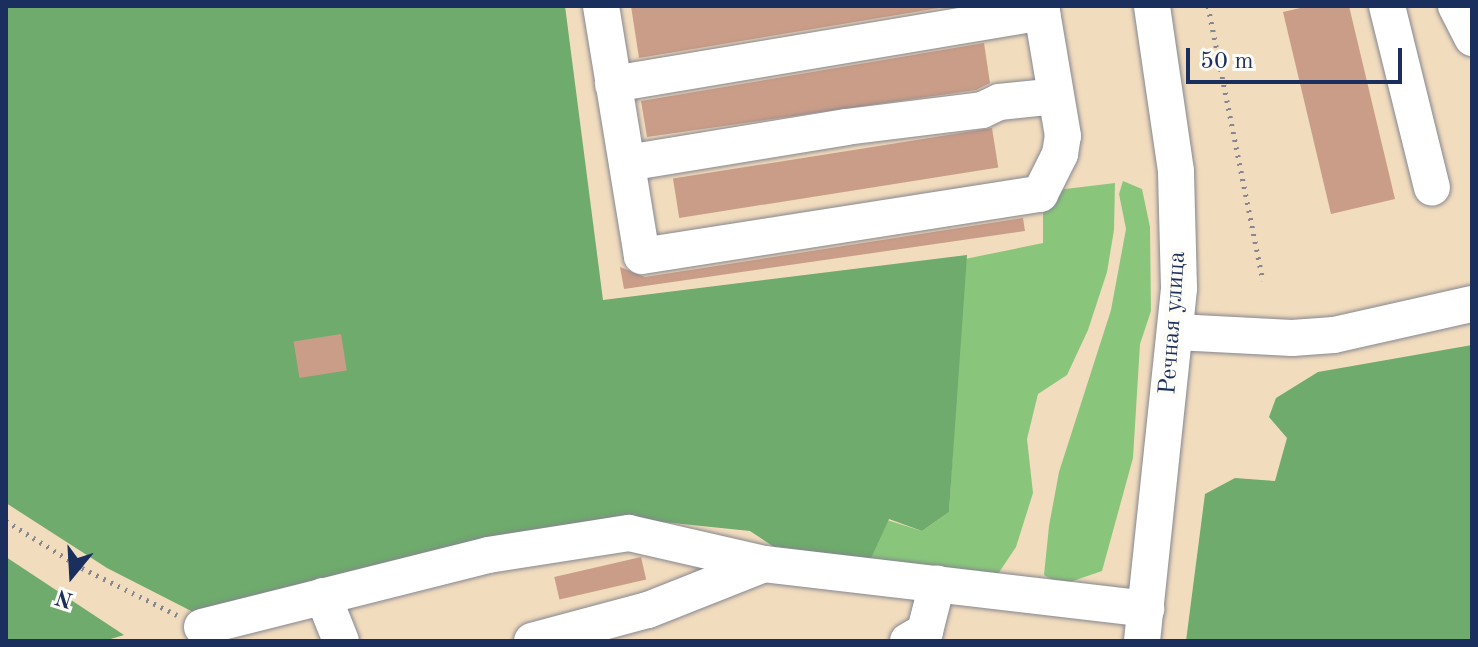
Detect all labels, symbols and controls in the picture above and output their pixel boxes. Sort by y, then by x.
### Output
scale bar [1190,32,1406,82]
text: 50 m [1200,50,1254,74]
street label: Речная улица [1155,250,1193,396]
north arrow [32,535,112,615]
text: N [53,585,76,611]

